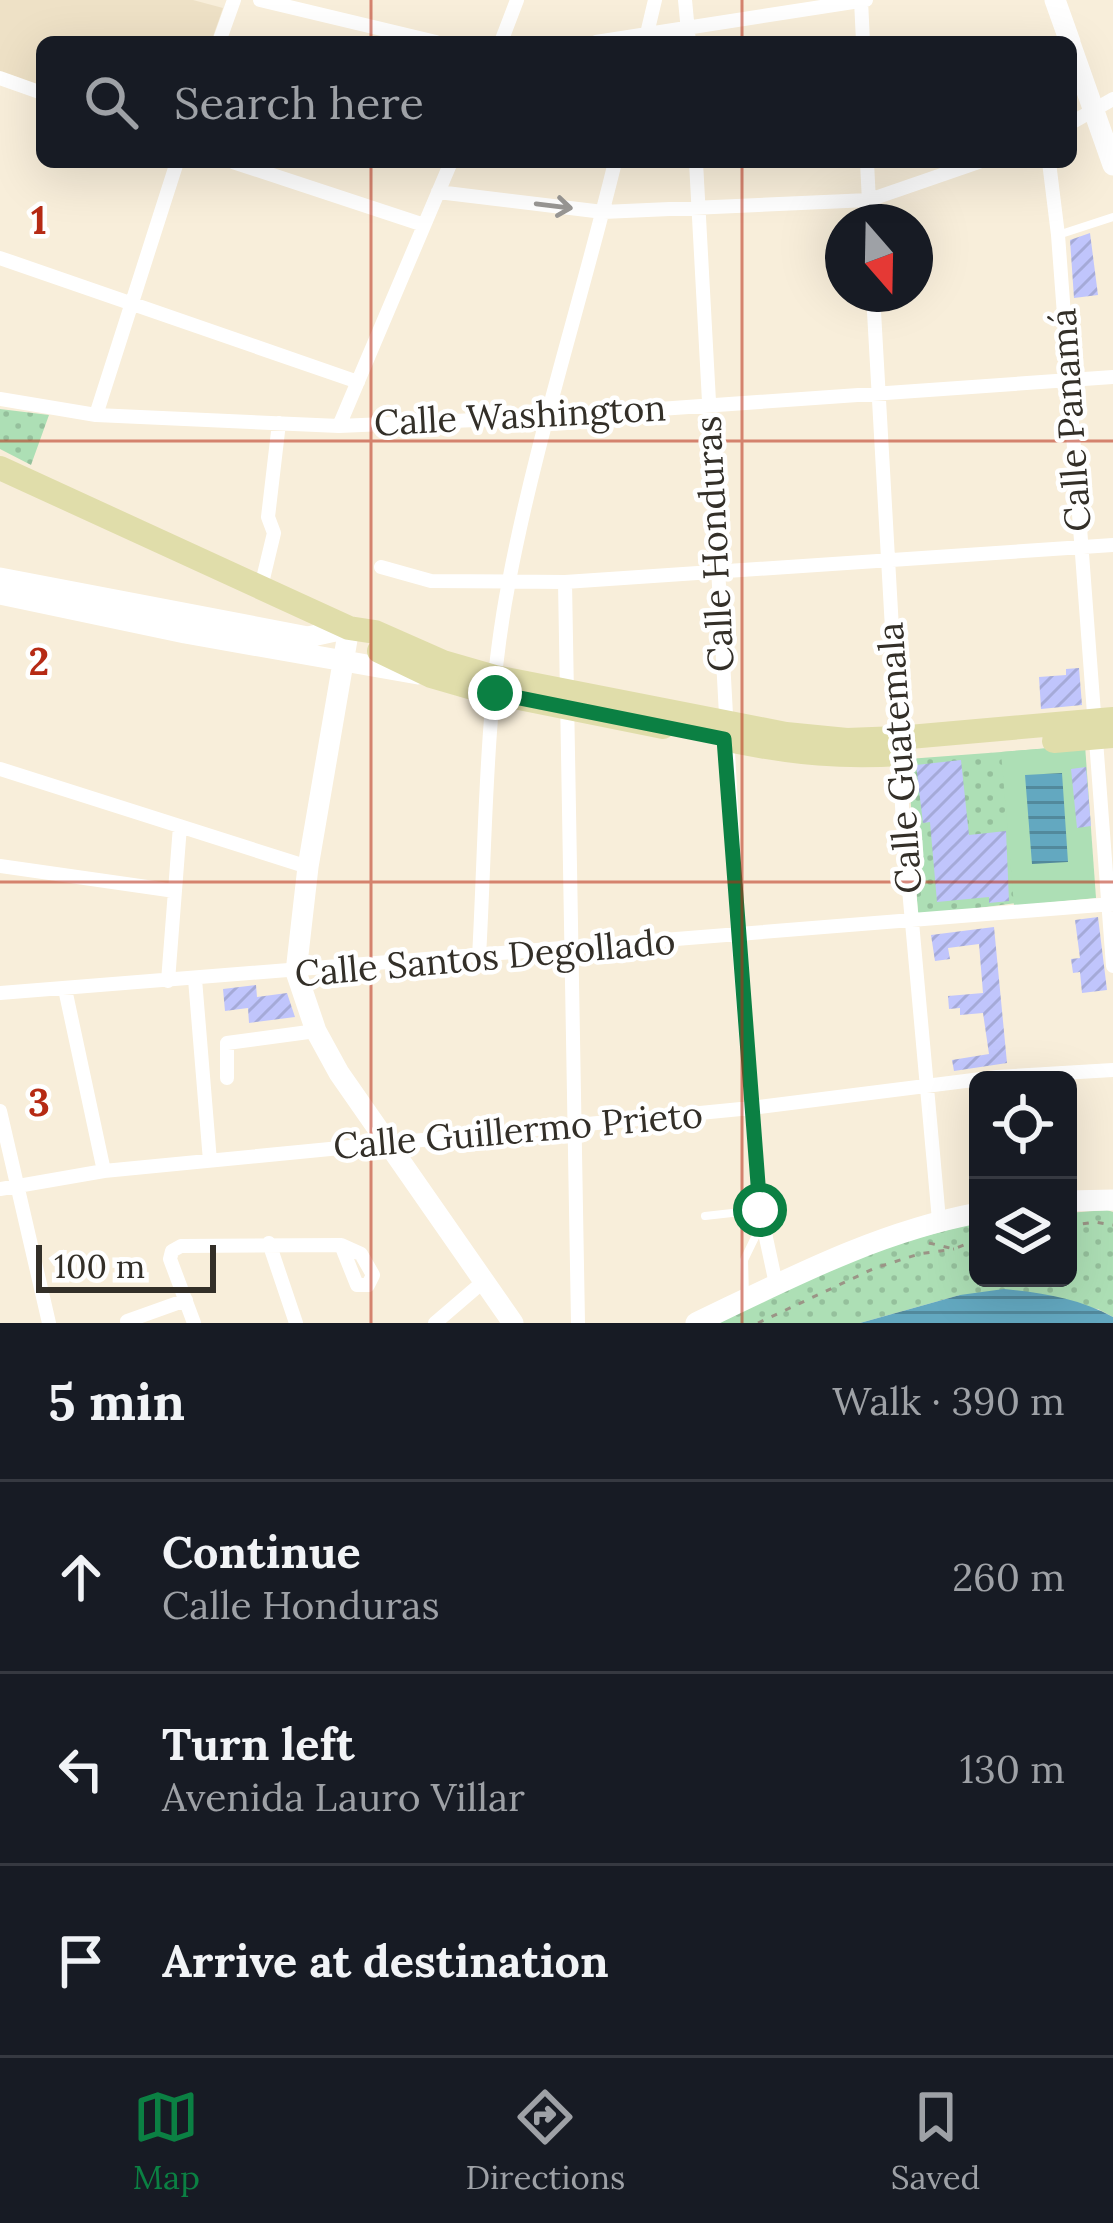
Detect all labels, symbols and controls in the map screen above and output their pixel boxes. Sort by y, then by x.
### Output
search box [36,36,1077,168]
icon: search [78,69,144,135]
text: Search here [174,74,424,131]
text: 1 [31,195,47,245]
one-way arrow [534,196,573,218]
north arrow [825,204,933,312]
street label: Calle Panamá [1039,307,1101,533]
street label: Calle Washington [373,384,667,446]
street label: Calle Honduras [684,415,744,673]
street label: Calle Guatemala [867,621,931,895]
text: 2 [29,636,49,686]
route end [468,666,522,720]
street label: Calle Santos Degollado [293,917,677,997]
map controls [969,1071,1077,1287]
button: locate [969,1071,1077,1179]
text: 3 [28,1077,50,1127]
street label: Calle Guillermo Prieto [331,1091,705,1169]
button: layers [969,1179,1077,1287]
route start [733,1183,787,1237]
scale bar [36,1239,216,1292]
text: 100 m [54,1245,145,1287]
text: 5 min [48,1369,185,1434]
text: Walk · 390 m [832,1376,1065,1426]
text: Continue [162,1523,361,1580]
icon: ahead [48,1544,114,1610]
text: 260 m [952,1552,1065,1602]
text: Calle Honduras [162,1580,439,1630]
text: Turn left [162,1715,355,1772]
icon: left [48,1736,114,1802]
text: 130 m [960,1744,1065,1794]
text: Avenida Lauro Villar [162,1772,525,1822]
icon: arrive [48,1928,114,1994]
text: Arrive at destination [162,1932,609,1989]
tab: Map [133,2084,200,2198]
tab: Directions [466,2084,625,2198]
tab: Saved [891,2084,980,2198]

